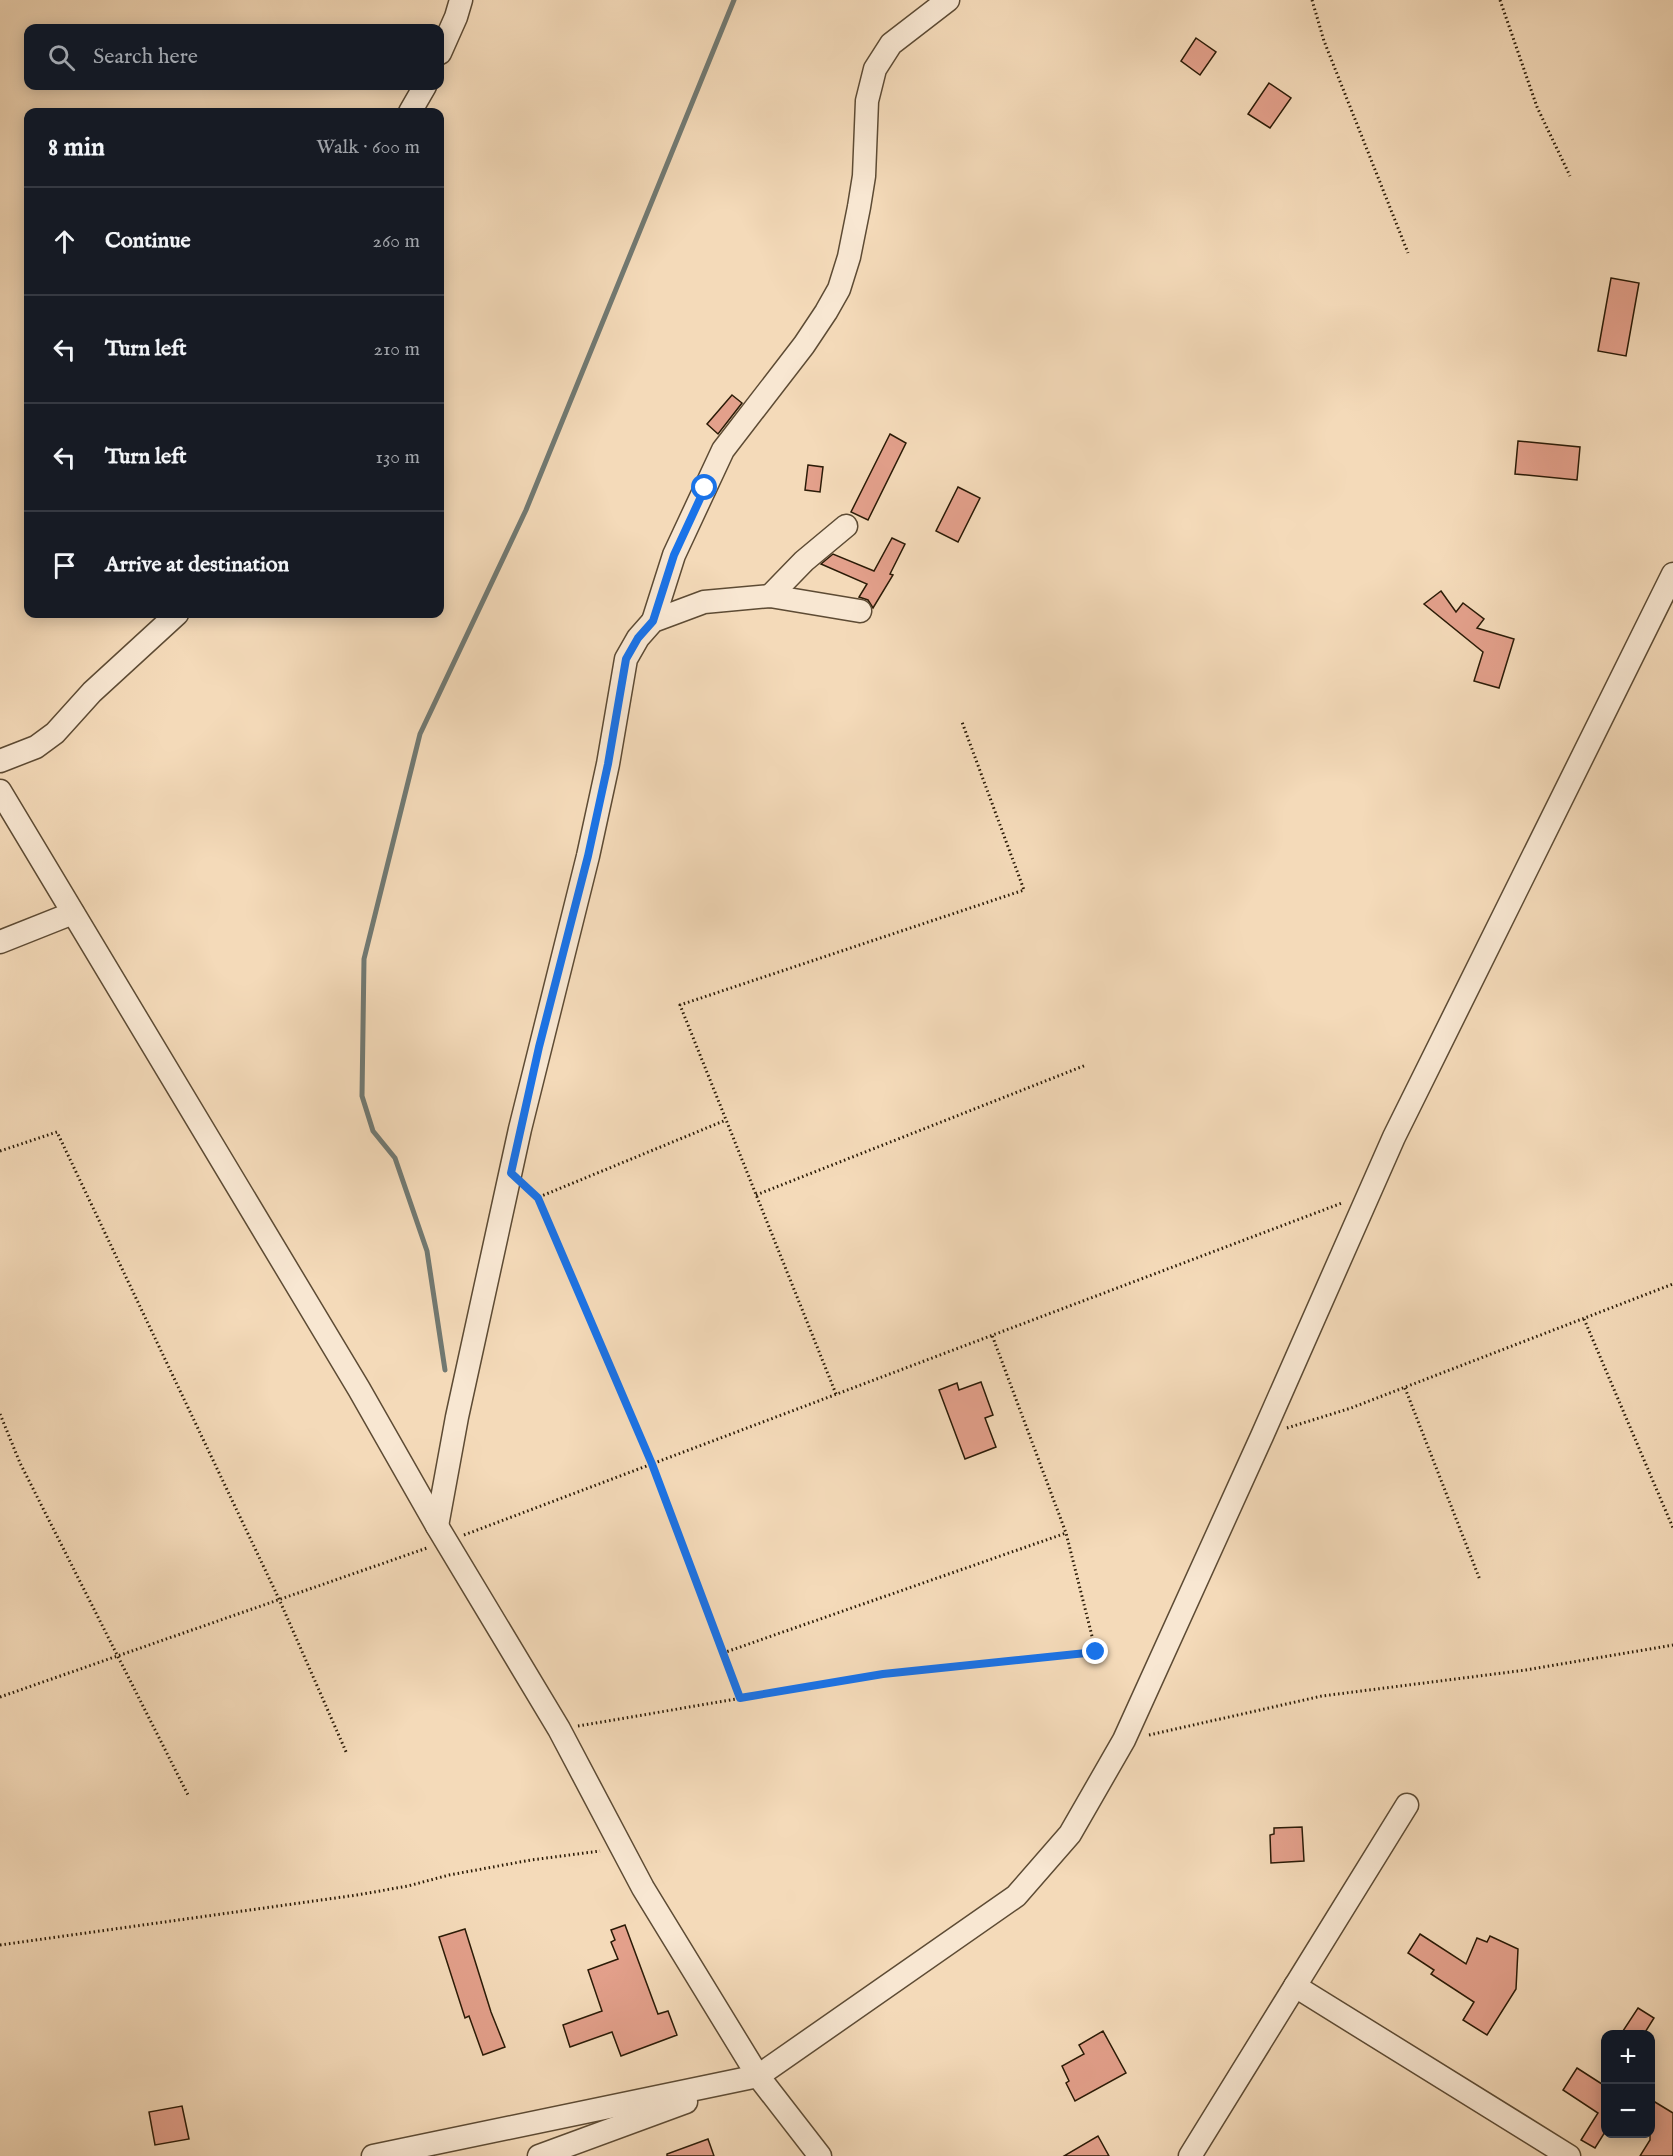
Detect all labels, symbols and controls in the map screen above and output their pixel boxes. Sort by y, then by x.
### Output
search box [24,24,444,90]
icon: search [45,41,78,74]
text: Search here [93,43,198,71]
text: 8 min [48,131,105,164]
text: Walk · 600 m [316,135,420,160]
icon: ahead [48,225,81,258]
text: Continue [105,227,191,255]
text: 260 m [373,229,420,254]
icon: left [48,333,81,366]
text: Turn left [105,335,187,363]
text: 210 m [374,337,420,362]
icon: left [48,441,81,474]
text: Turn left [105,443,187,471]
text: 130 m [375,445,420,470]
route start [691,474,717,500]
icon: arrive [48,549,81,582]
text: Arrive at destination [105,551,289,579]
route end [1082,1638,1108,1664]
map controls [1601,2030,1655,2138]
button: + [1601,2030,1655,2084]
button: − [1601,2084,1655,2138]

